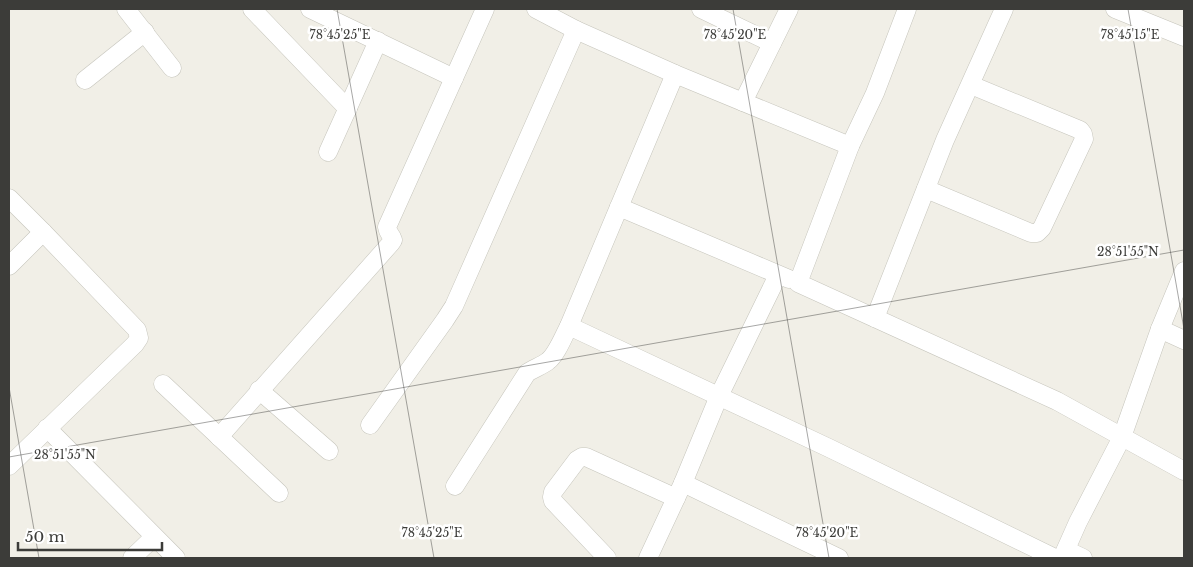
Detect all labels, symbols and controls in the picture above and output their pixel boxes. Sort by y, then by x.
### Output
text: 78°45'25"E [310,27,371,42]
text: 78°45'20"E [704,27,767,42]
text: 78°45'15"E [1101,27,1160,42]
text: 28°51'55"N [1097,244,1159,259]
text: 28°51'55"N [34,447,96,462]
scale bar [18,520,161,552]
text: 78°45'25"E [402,525,463,540]
text: 78°45'20"E [796,525,859,540]
text: 50 m [25,527,65,546]

